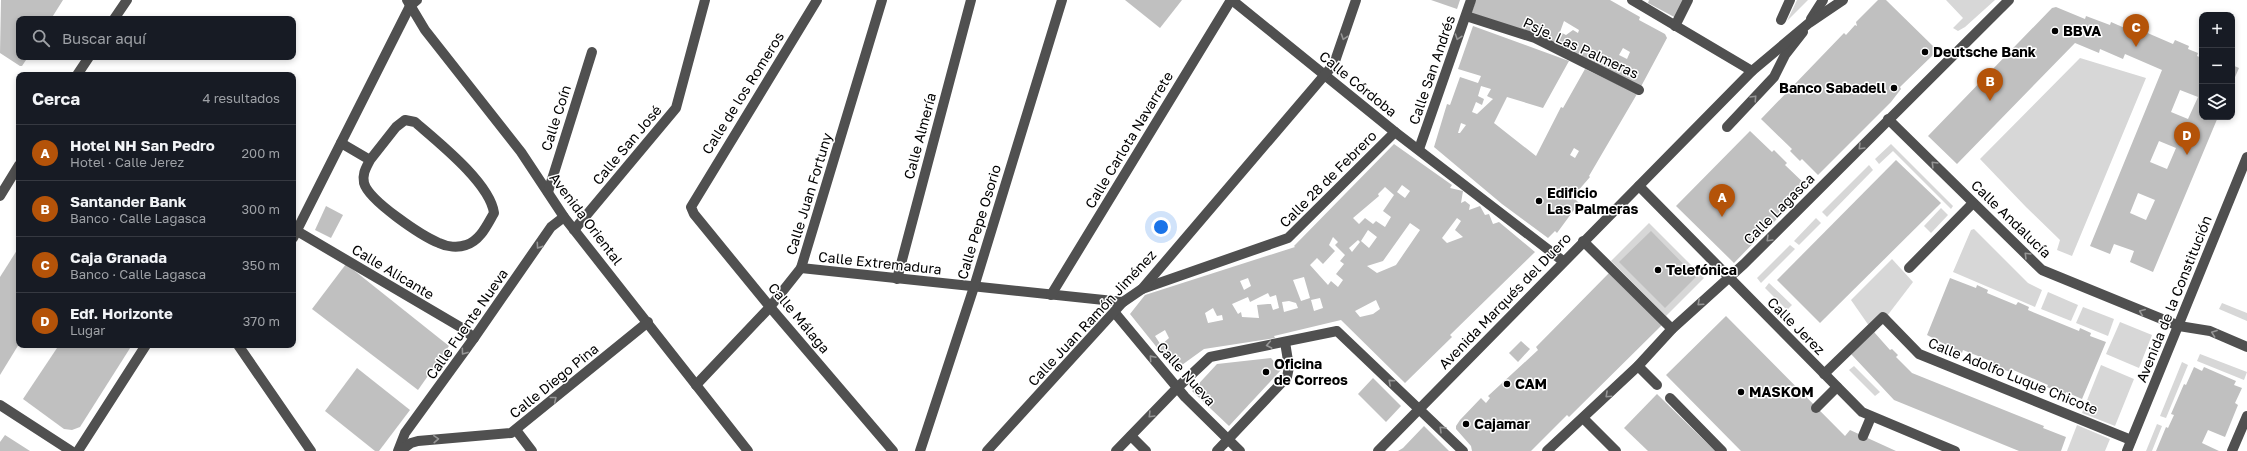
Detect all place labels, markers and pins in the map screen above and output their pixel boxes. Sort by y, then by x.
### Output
pin: C [2123,14,2149,47]
place label: BBVA [2063,22,2101,39]
marker: BBVA [2050,26,2060,36]
place label: Deutsche Bank [1933,43,2036,60]
marker: Deutsche Bank [1920,47,1930,57]
pin: B [1977,68,2003,101]
place label: Banco Sabadell [1779,79,1886,96]
marker: Banco Sabadell [1889,83,1899,93]
pin: D [2174,122,2200,155]
place label: Edificio Las Palmeras [1547,184,1638,217]
pin: A [1709,184,1735,217]
marker: Edificio Las Palmeras [1534,196,1544,206]
place label: Telefónica [1666,261,1737,278]
marker: Telefónica [1653,265,1663,275]
place label: Oficina de Correos [1274,355,1348,388]
marker: Oficina de Correos [1261,367,1271,377]
place label: CAM [1515,375,1547,392]
marker: CAM [1502,379,1512,389]
place label: MASKOM [1749,383,1814,400]
marker: MASKOM [1736,387,1746,397]
place label: Cajamar [1474,415,1530,432]
marker: Cajamar [1461,419,1471,429]

